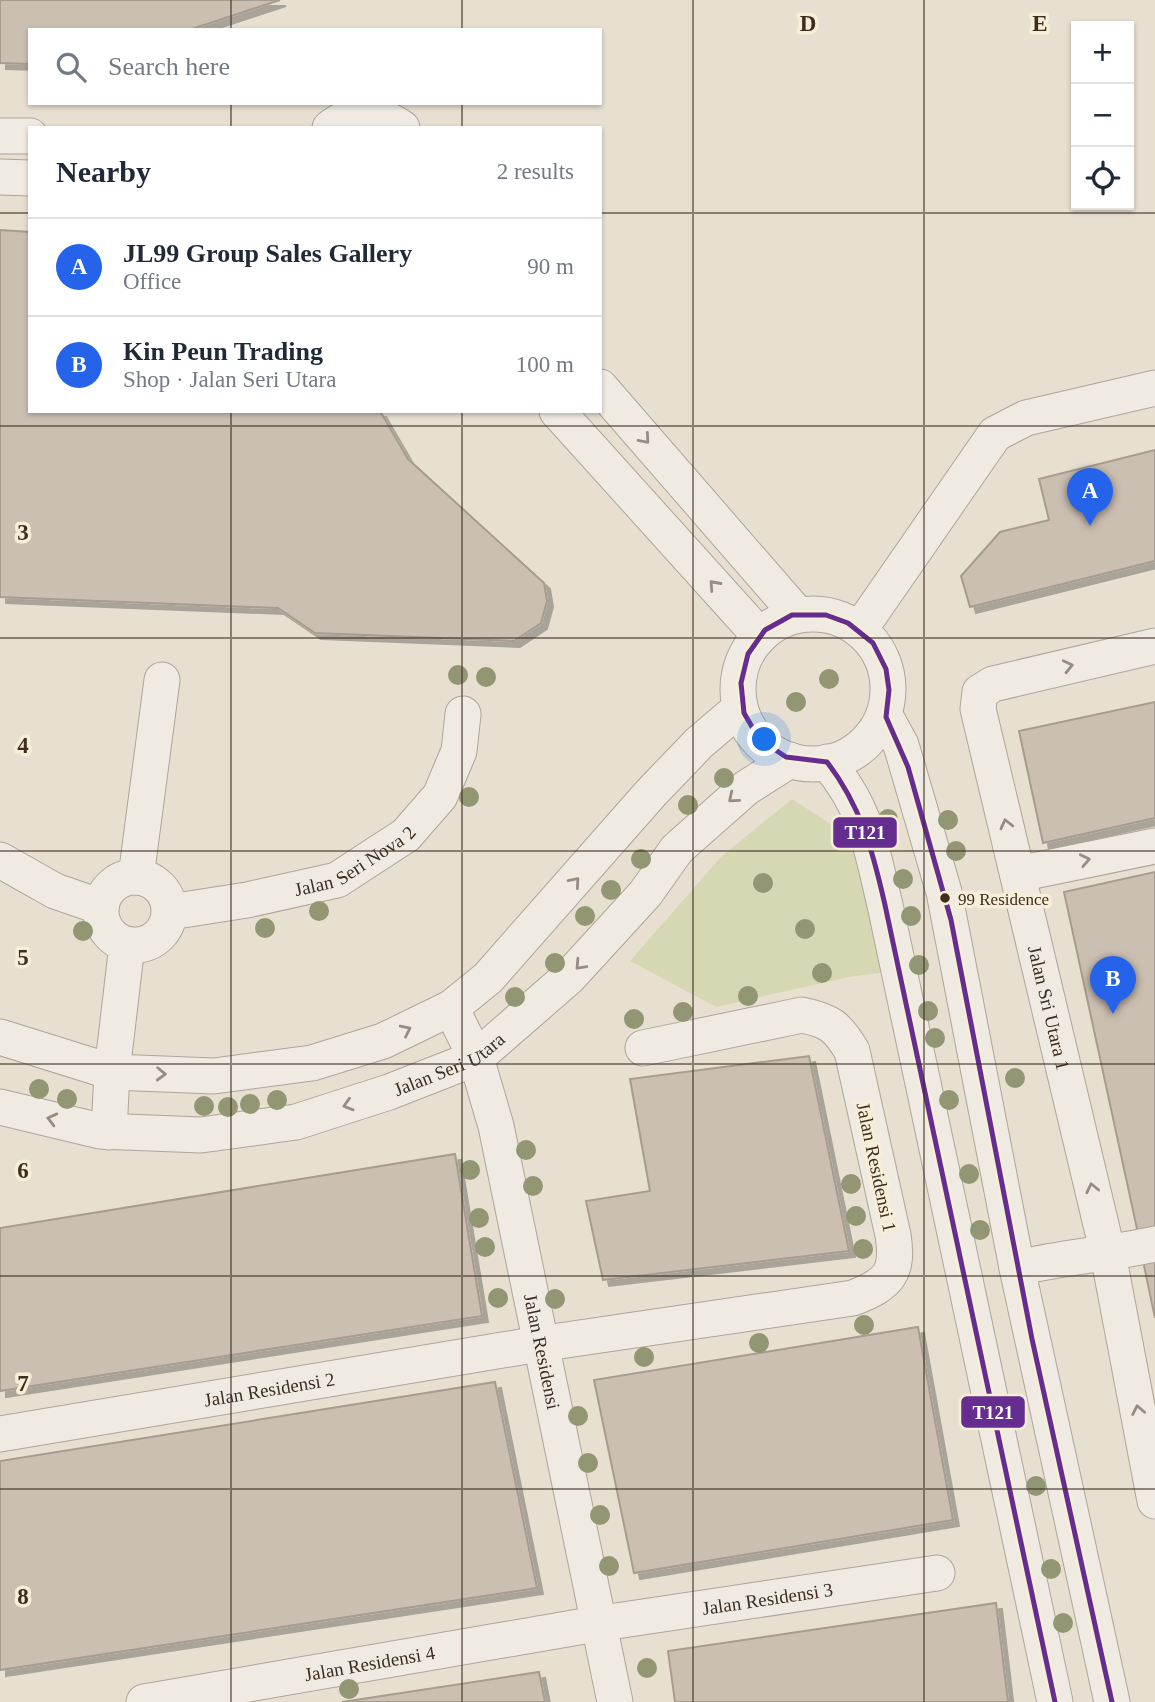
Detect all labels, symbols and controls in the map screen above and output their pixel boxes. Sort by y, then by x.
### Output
text: D [800,11,816,36]
text: E [1032,11,1048,36]
map controls [1071,21,1134,210]
button: + [1071,21,1134,84]
search box [28,28,602,105]
icon: search [52,48,90,86]
text: Search here [108,52,230,81]
button: − [1071,84,1134,147]
button: locate [1071,147,1134,210]
text: Nearby [56,155,151,188]
text: 2 results [497,159,574,184]
text: JL99 Group Sales Gallery [123,239,412,268]
text: A [71,254,87,279]
text: 90 m [527,254,574,279]
text: Office [123,269,181,294]
text: Kin Peun Trading [123,337,323,366]
text: B [71,352,87,377]
text: 100 m [516,352,574,377]
text: Shop · Jalan Seri Utara [123,367,336,392]
one-way arrow [637,431,649,444]
pin: A [1067,468,1113,526]
text: 3 [17,520,29,545]
one-way arrow [710,581,722,594]
one-way arrow [1062,660,1074,674]
your location [747,722,781,756]
text: 4 [17,733,29,758]
one-way arrow [729,790,742,802]
line badge: T121 [832,816,898,849]
one-way arrow [1000,818,1014,830]
street label: Jalan Seri Nova 2 [292,822,420,900]
text: T121 [844,822,886,843]
one-way arrow [1079,853,1091,868]
one-way arrow [567,877,579,890]
place label: 99 Residence [958,890,1049,909]
marker: 99 Residence [938,891,952,905]
street label: Jalan Sri Utara 1 [1024,944,1074,1072]
text: 5 [17,945,29,970]
pin: B [1090,956,1136,1014]
one-way arrow [576,957,588,970]
one-way arrow [399,1024,411,1038]
street label: Jalan Seri Utara [391,1028,509,1100]
one-way arrow [156,1067,167,1082]
one-way arrow [342,1097,354,1112]
street label: Jalan Residensi 1 [853,1100,900,1234]
one-way arrow [46,1113,58,1127]
text: 6 [17,1158,29,1183]
one-way arrow [1086,1182,1101,1194]
street label: Jalan Residensi [520,1292,564,1411]
street label: Jalan Residensi 2 [203,1368,336,1411]
text: 7 [17,1371,29,1396]
line badge: T121 [960,1395,1026,1429]
text: T121 [972,1402,1014,1423]
one-way arrow [1131,1404,1146,1416]
street label: Jalan Residensi 3 [701,1579,834,1619]
text: 8 [17,1584,29,1609]
street label: Jalan Residensi 4 [303,1642,437,1685]

